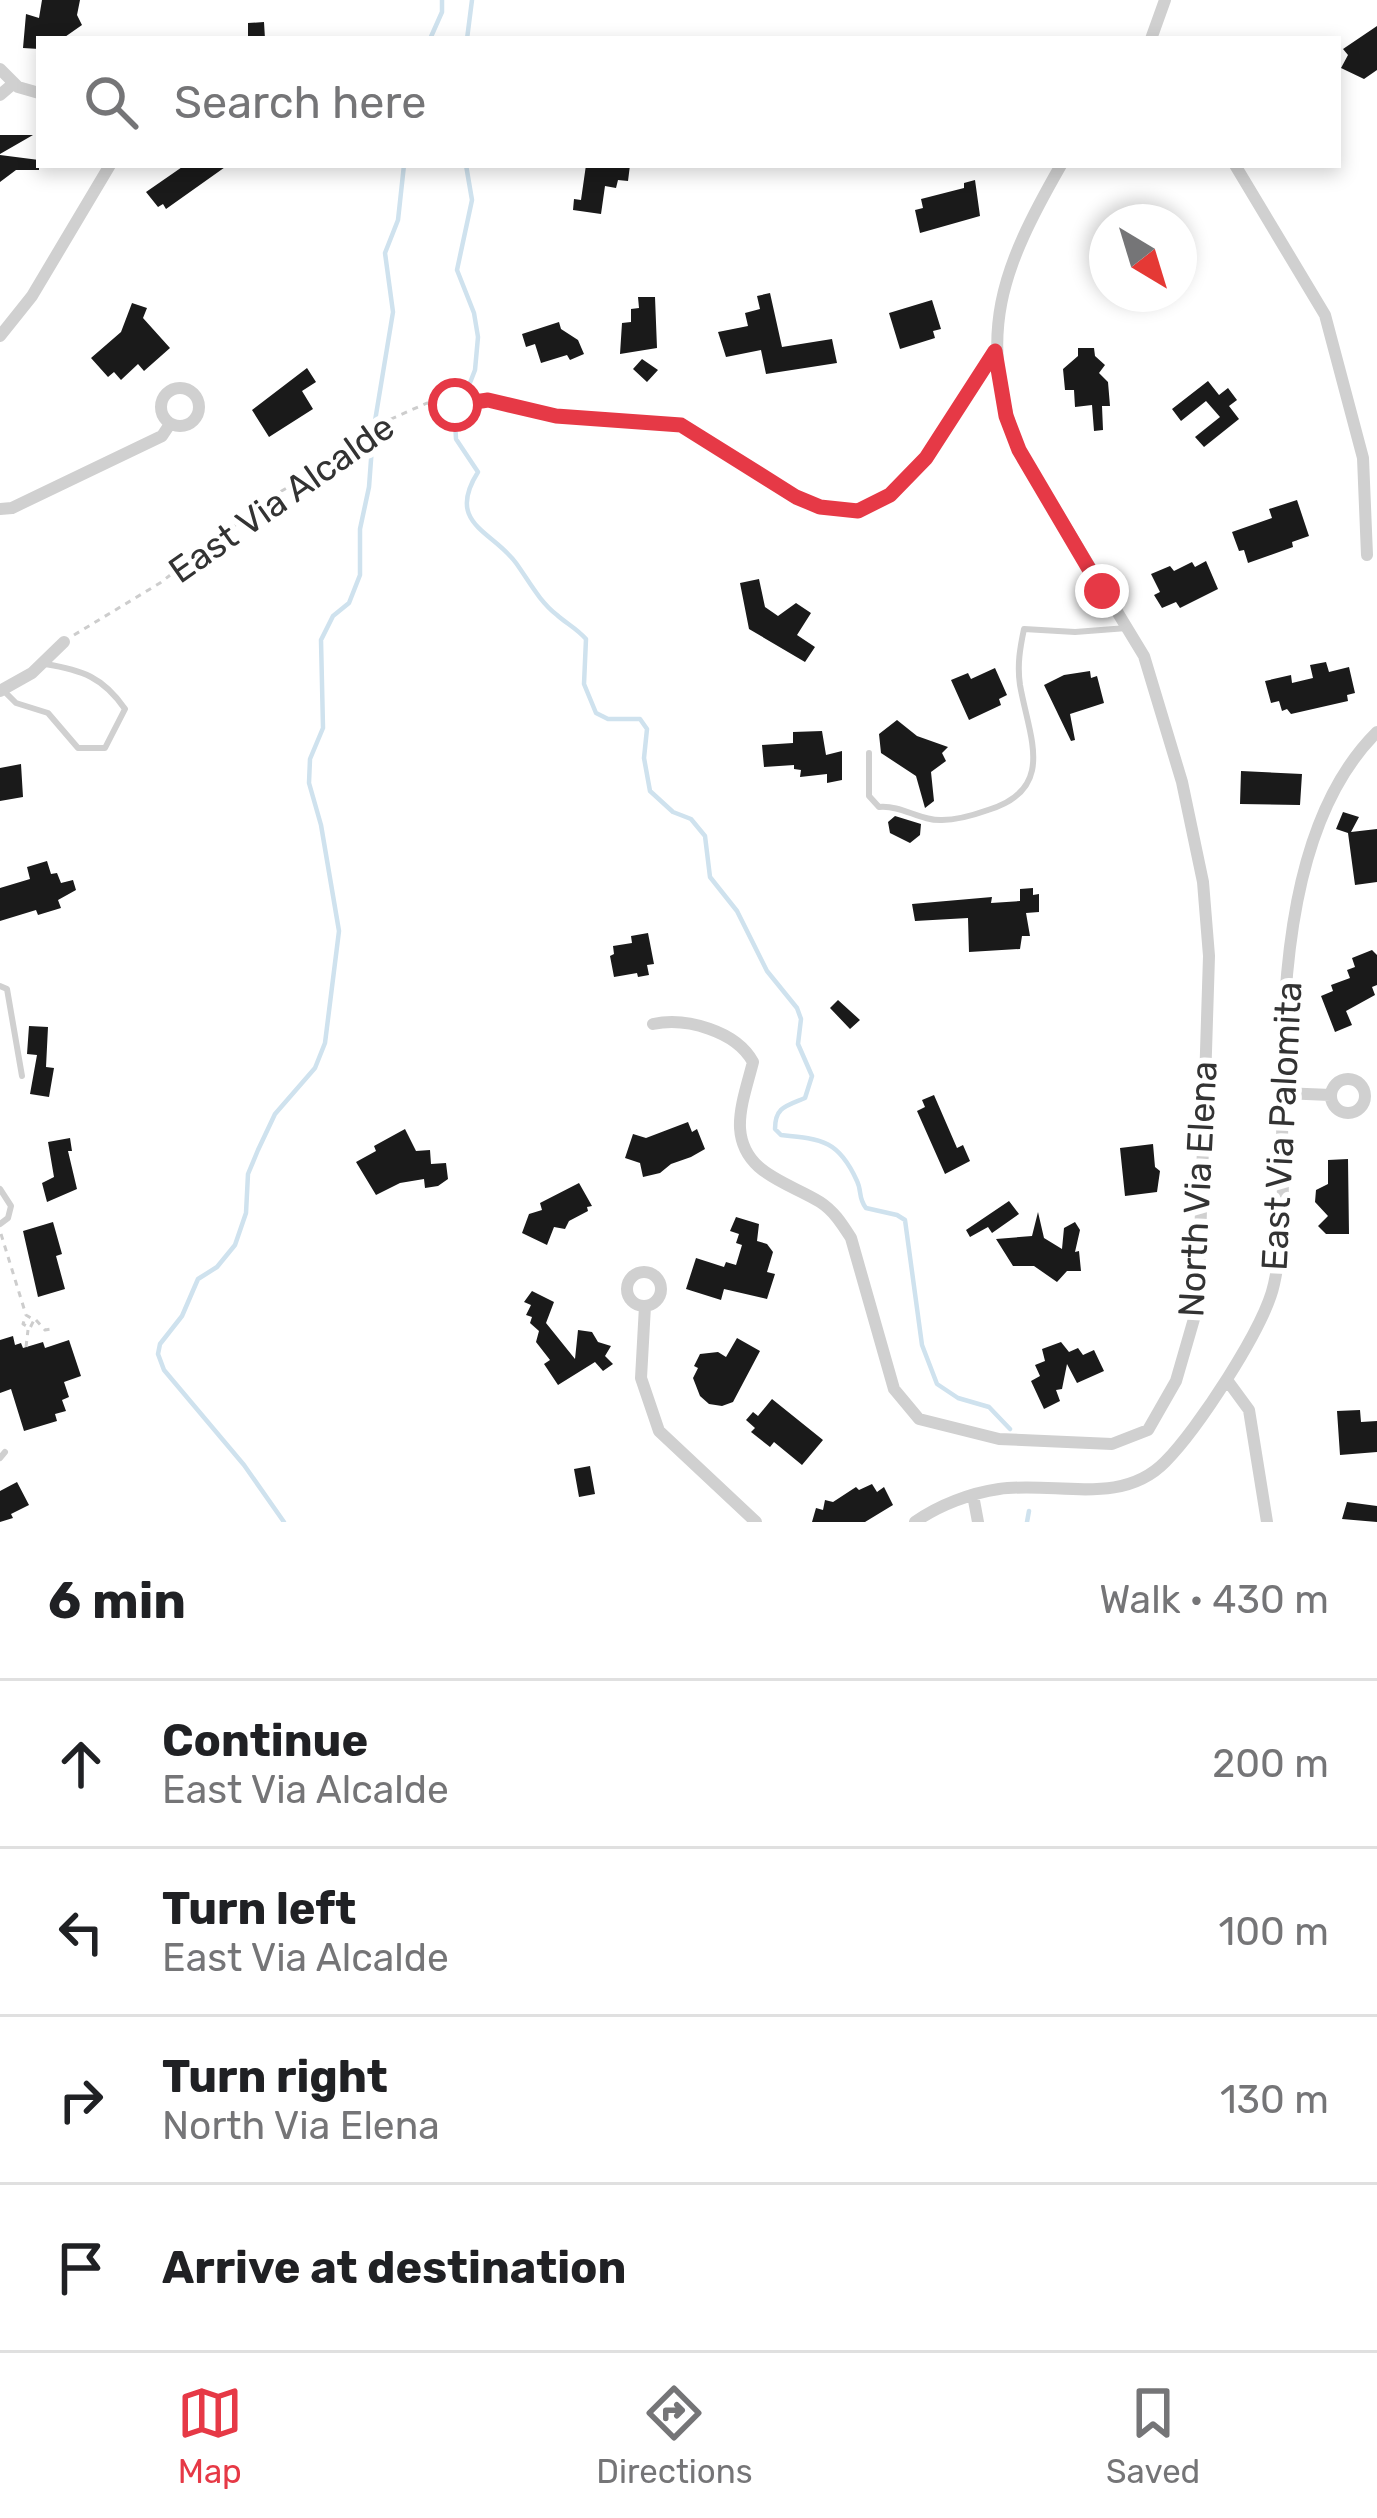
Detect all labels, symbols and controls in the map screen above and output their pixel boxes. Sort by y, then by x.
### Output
search box [36,36,1341,168]
icon: search [78,69,144,135]
text: Search here [174,76,426,129]
north arrow [1089,204,1197,312]
route start [428,378,482,432]
street label: East Via Alcalde [161,405,402,592]
route end [1075,564,1129,618]
street label: East Via Palomita [1252,980,1311,1272]
street label: North Via Elena [1169,1060,1226,1318]
text: 6 min [48,1570,186,1631]
text: Walk · 430 m [1099,1577,1329,1623]
text: Continue [162,1714,368,1767]
icon: ahead [48,1731,114,1797]
text: 200 m [1212,1741,1329,1787]
text: East Via Alcalde [162,1767,449,1813]
text: Turn left [162,1882,356,1935]
icon: left [48,1899,114,1965]
text: 100 m [1219,1909,1329,1955]
text: East Via Alcalde [162,1935,449,1981]
text: Turn right [162,2050,388,2103]
icon: right [48,2067,114,2133]
text: 130 m [1220,2077,1329,2123]
text: North Via Elena [162,2103,440,2149]
icon: arrive [48,2235,114,2301]
text: Arrive at destination [162,2241,627,2294]
tab: Map [177,2380,243,2491]
tab: Directions [596,2380,753,2491]
tab: Saved [1106,2380,1200,2491]

